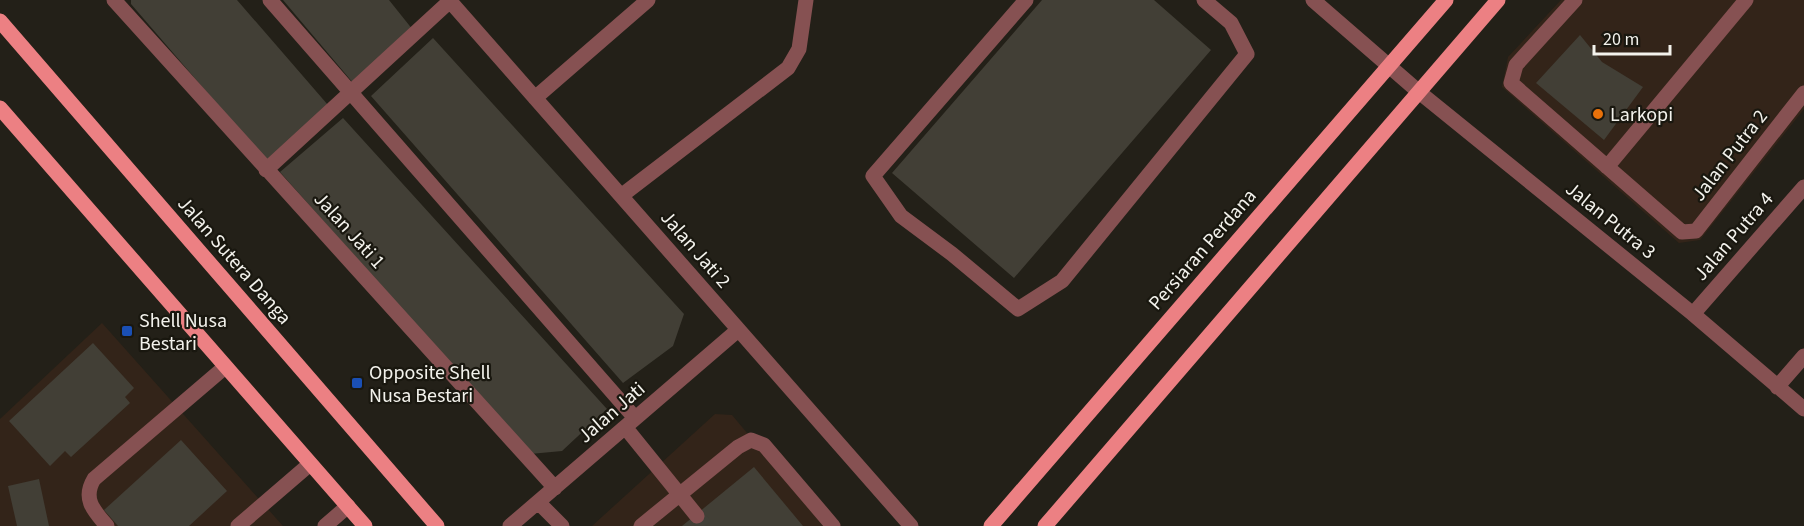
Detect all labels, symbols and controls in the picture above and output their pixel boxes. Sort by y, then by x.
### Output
scale bar [1594,18,1670,56]
text: 20 m [1603,27,1639,52]
place label: Larkopi [1610,101,1673,129]
street label: Jalan Putra 2 [1685,104,1774,207]
marker: Larkopi [1591,107,1605,121]
street label: Jalan Putra 3 [1559,176,1662,266]
street label: Persiaran Perdana [1142,183,1263,316]
street label: Jalan Jati 1 [307,186,391,275]
street label: Jalan Putra 4 [1687,186,1780,287]
street label: Jalan Sutera Danga [171,191,298,331]
street label: Jalan Jati 2 [654,205,737,295]
place label: Shell Nusa Bestari [139,307,227,358]
marker: Shell Nusa Bestari [120,324,134,338]
place label: Opposite Shell Nusa Bestari [369,359,491,410]
marker: Opposite Shell Nusa Bestari [350,376,364,390]
street label: Jalan Jati [572,376,651,450]

